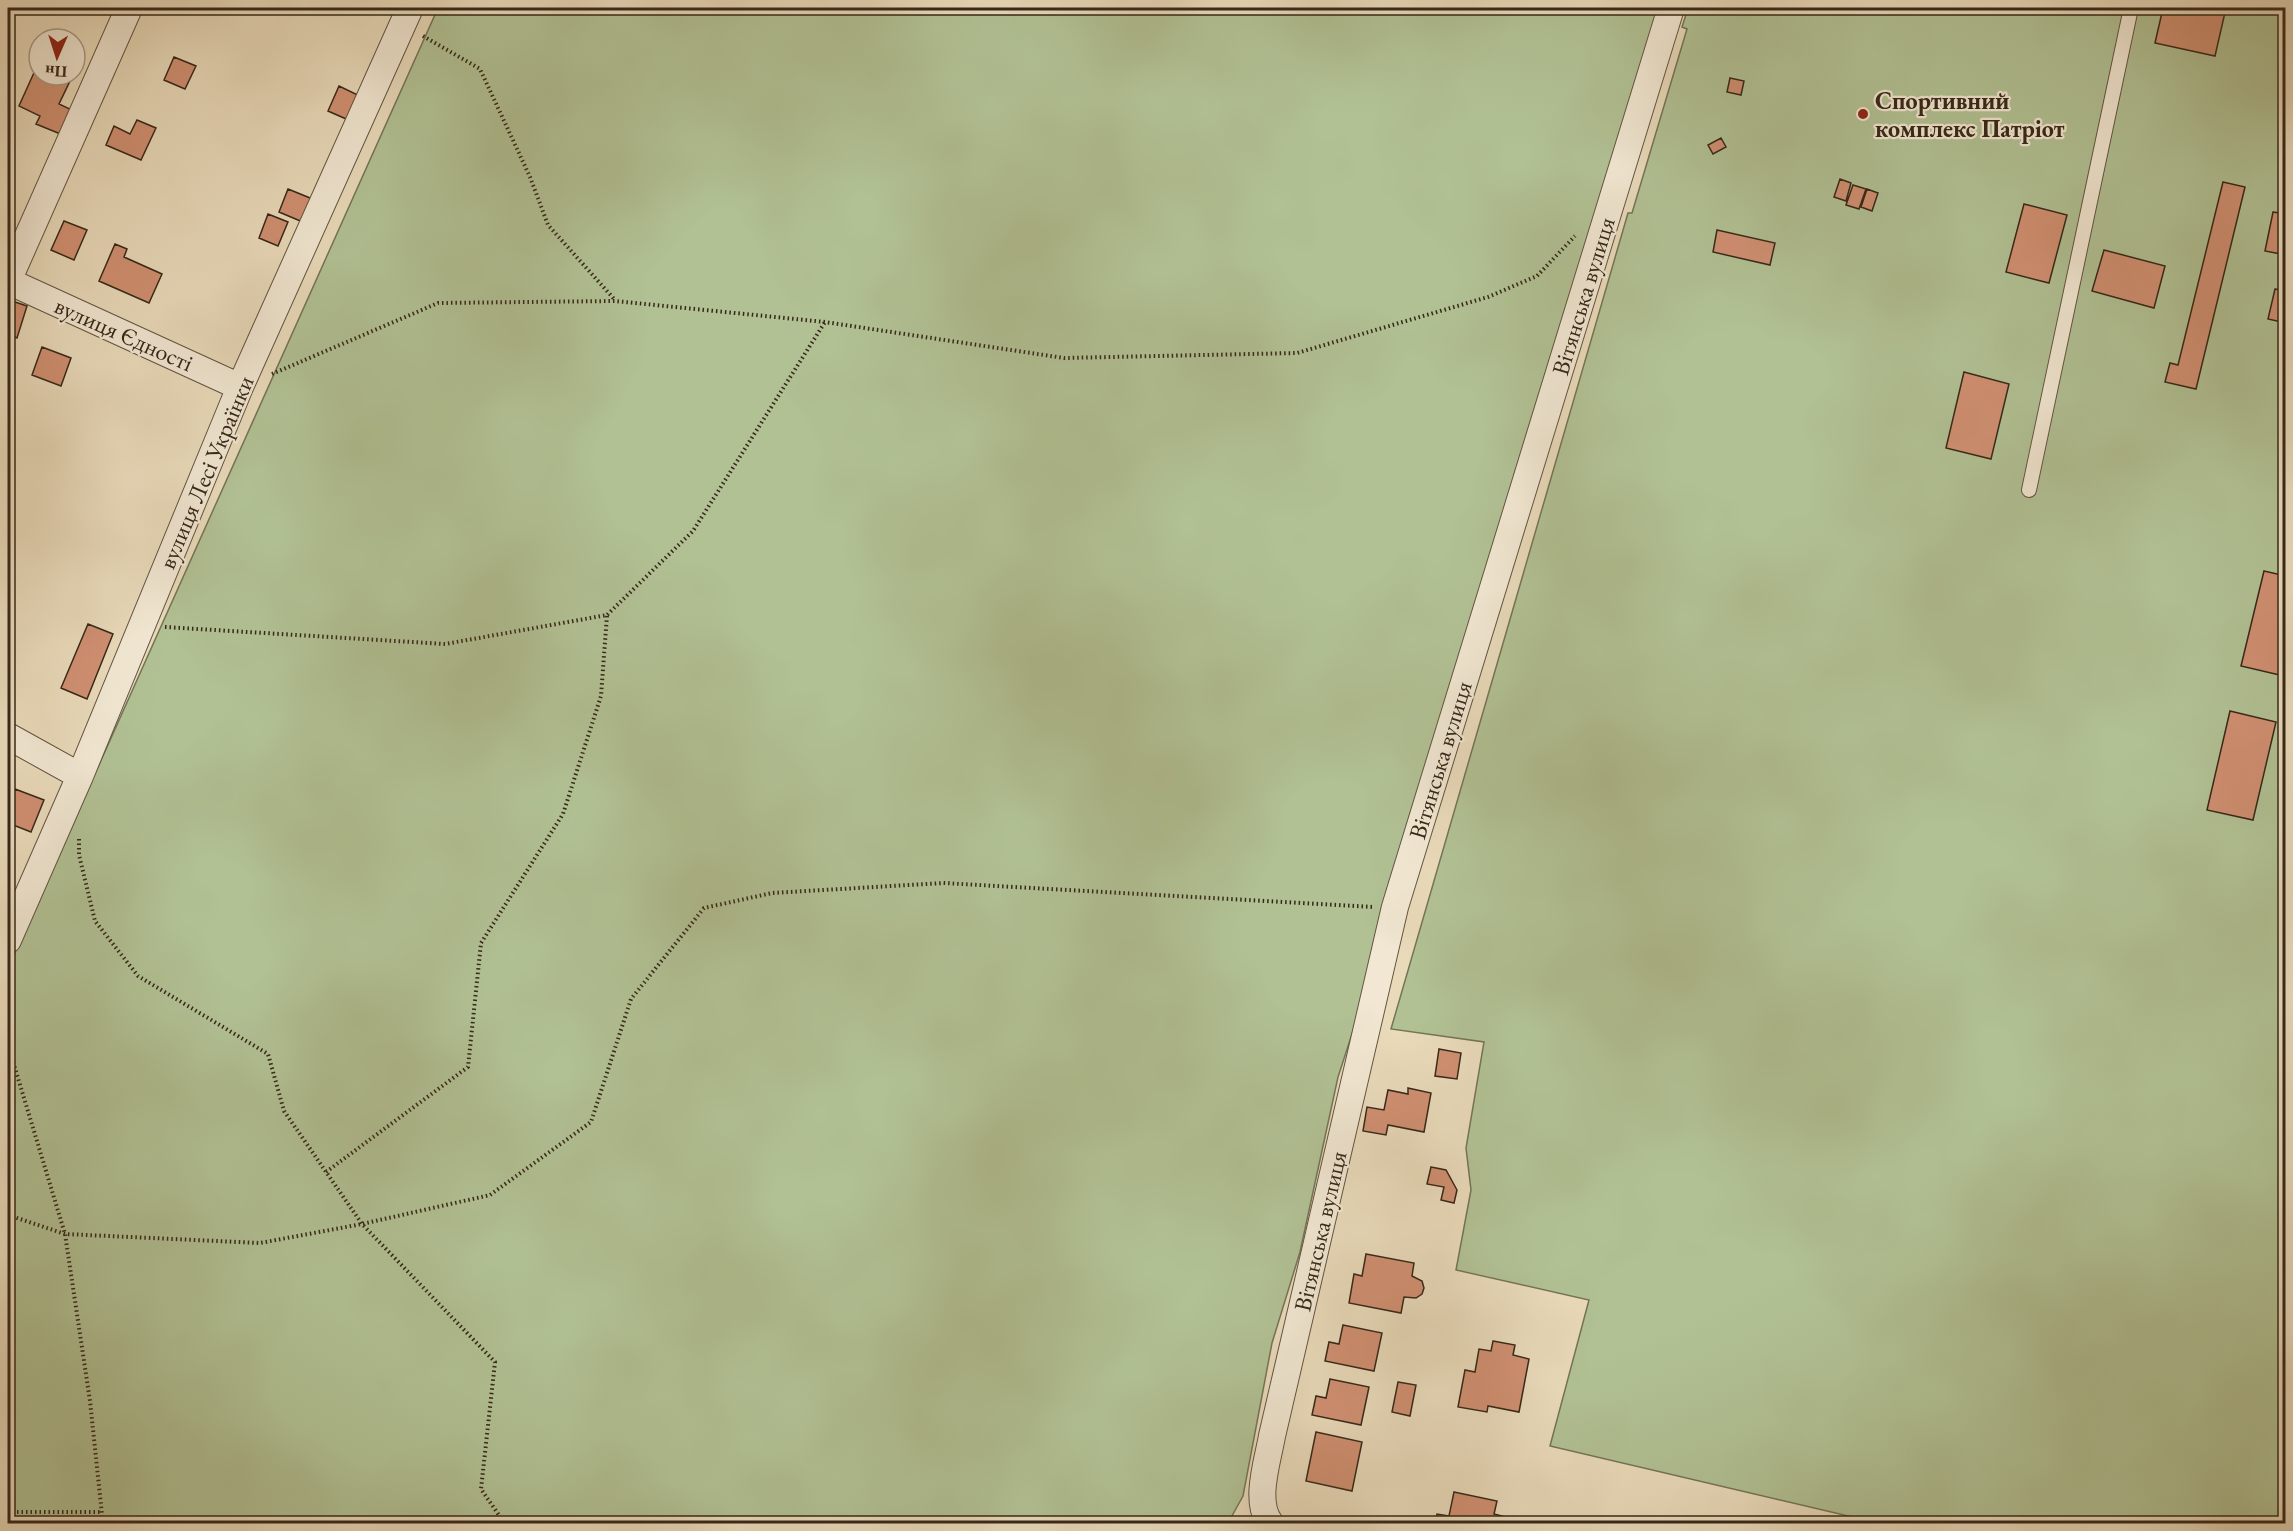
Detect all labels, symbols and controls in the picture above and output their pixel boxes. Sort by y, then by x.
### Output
north arrow [27,27,87,87]
text: Пн [45,60,68,83]
place label: Спортивний комплекс Патріот [1875,85,2065,144]
marker: Спортивний комплекс Патріот [1856,107,1870,121]
street label: Вітянська вулиця [1544,213,1622,379]
street label: вулиця Єдності [50,290,198,378]
street label: вулиця Лесі Українки [151,370,261,573]
street label: Вітянська вулиця [1401,677,1479,843]
street label: Вітянська вулиця [1286,1148,1354,1314]

